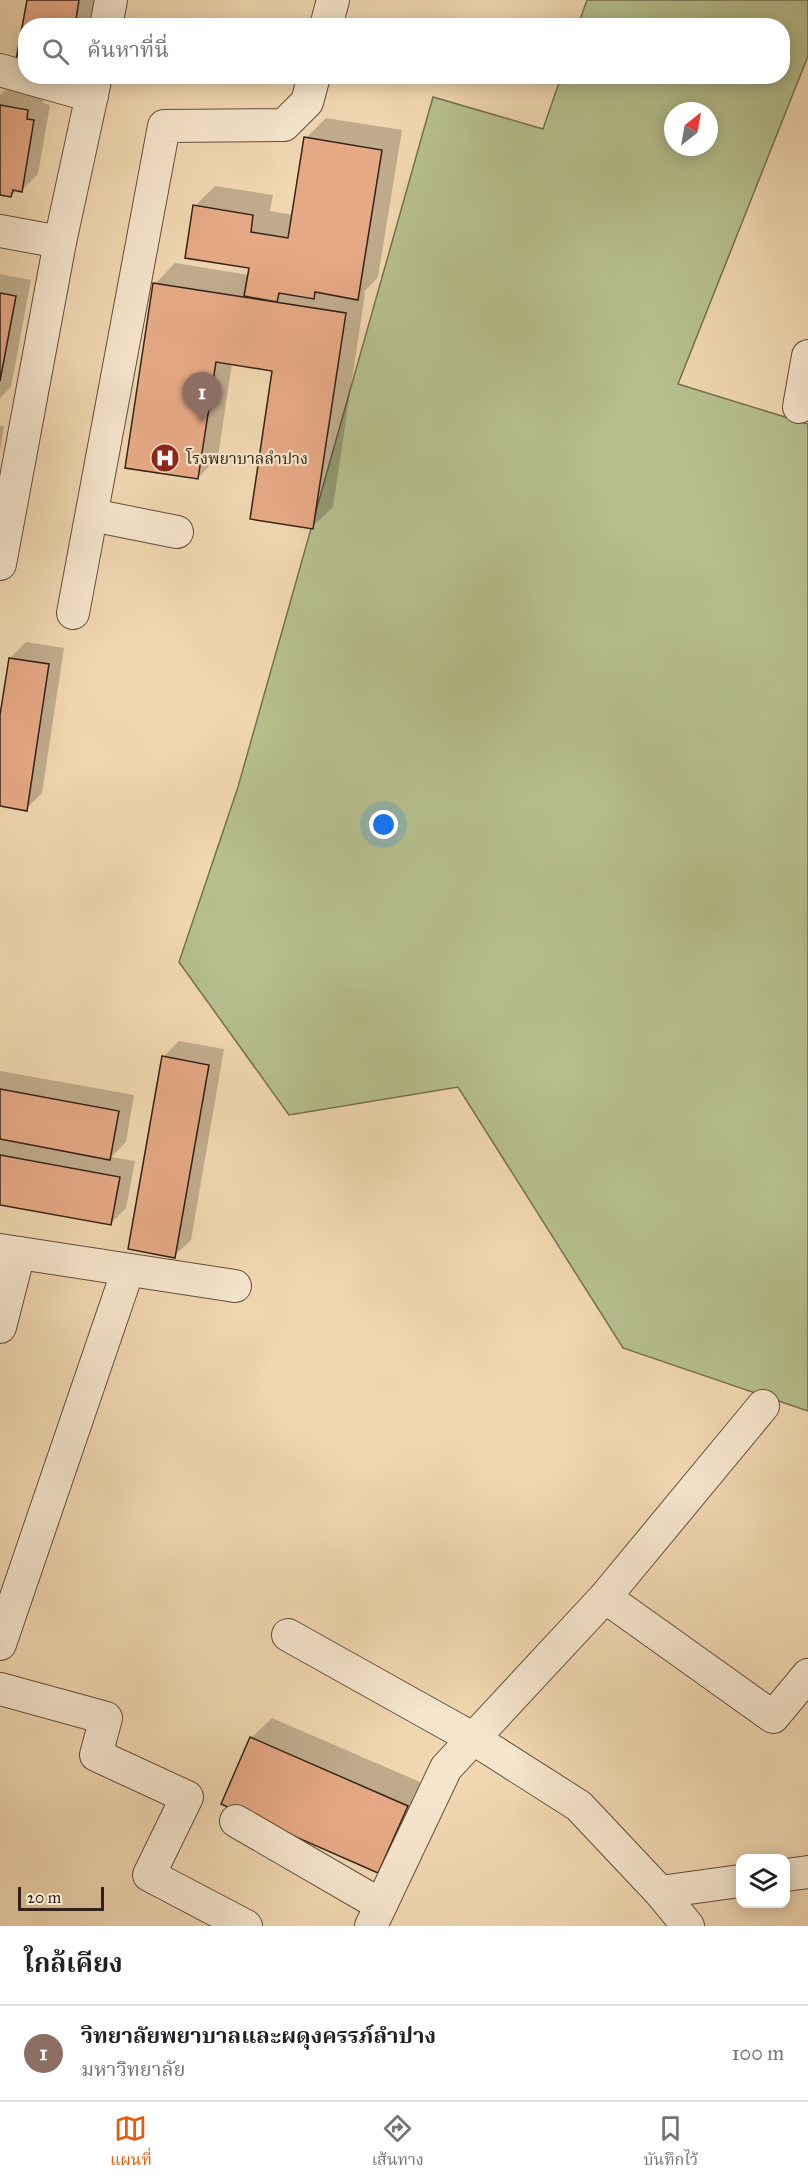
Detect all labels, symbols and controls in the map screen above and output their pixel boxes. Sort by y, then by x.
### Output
search box [18,18,790,84]
icon: search [39,35,72,68]
text: ค้นหาที่นี่ [87,36,169,63]
north arrow [664,102,718,156]
pin: 1 [182,372,222,422]
hospital icon: โรงพยาบาลลำปาง [149,442,181,474]
place label: โรงพยาบาลลำปาง [185,448,308,468]
your location [369,810,398,839]
map controls [736,1854,790,1908]
button: layers [736,1854,790,1908]
scale bar [18,1884,104,1912]
text: 20 m [27,1888,61,1907]
text: ใกล้เคียง [24,1947,123,1979]
text: วิทยาลัยพยาบาลและผดุงครรภ์ลําปาง [81,2022,436,2049]
text: 1 [40,2041,47,2065]
text: 100 m [732,2041,784,2065]
text: มหาวิทยาลัย [81,2057,186,2081]
tab: แผนที่ [110,2112,152,2174]
tab: เส้นทาง [372,2112,424,2174]
tab: บันทึกไว้ [644,2112,698,2174]

